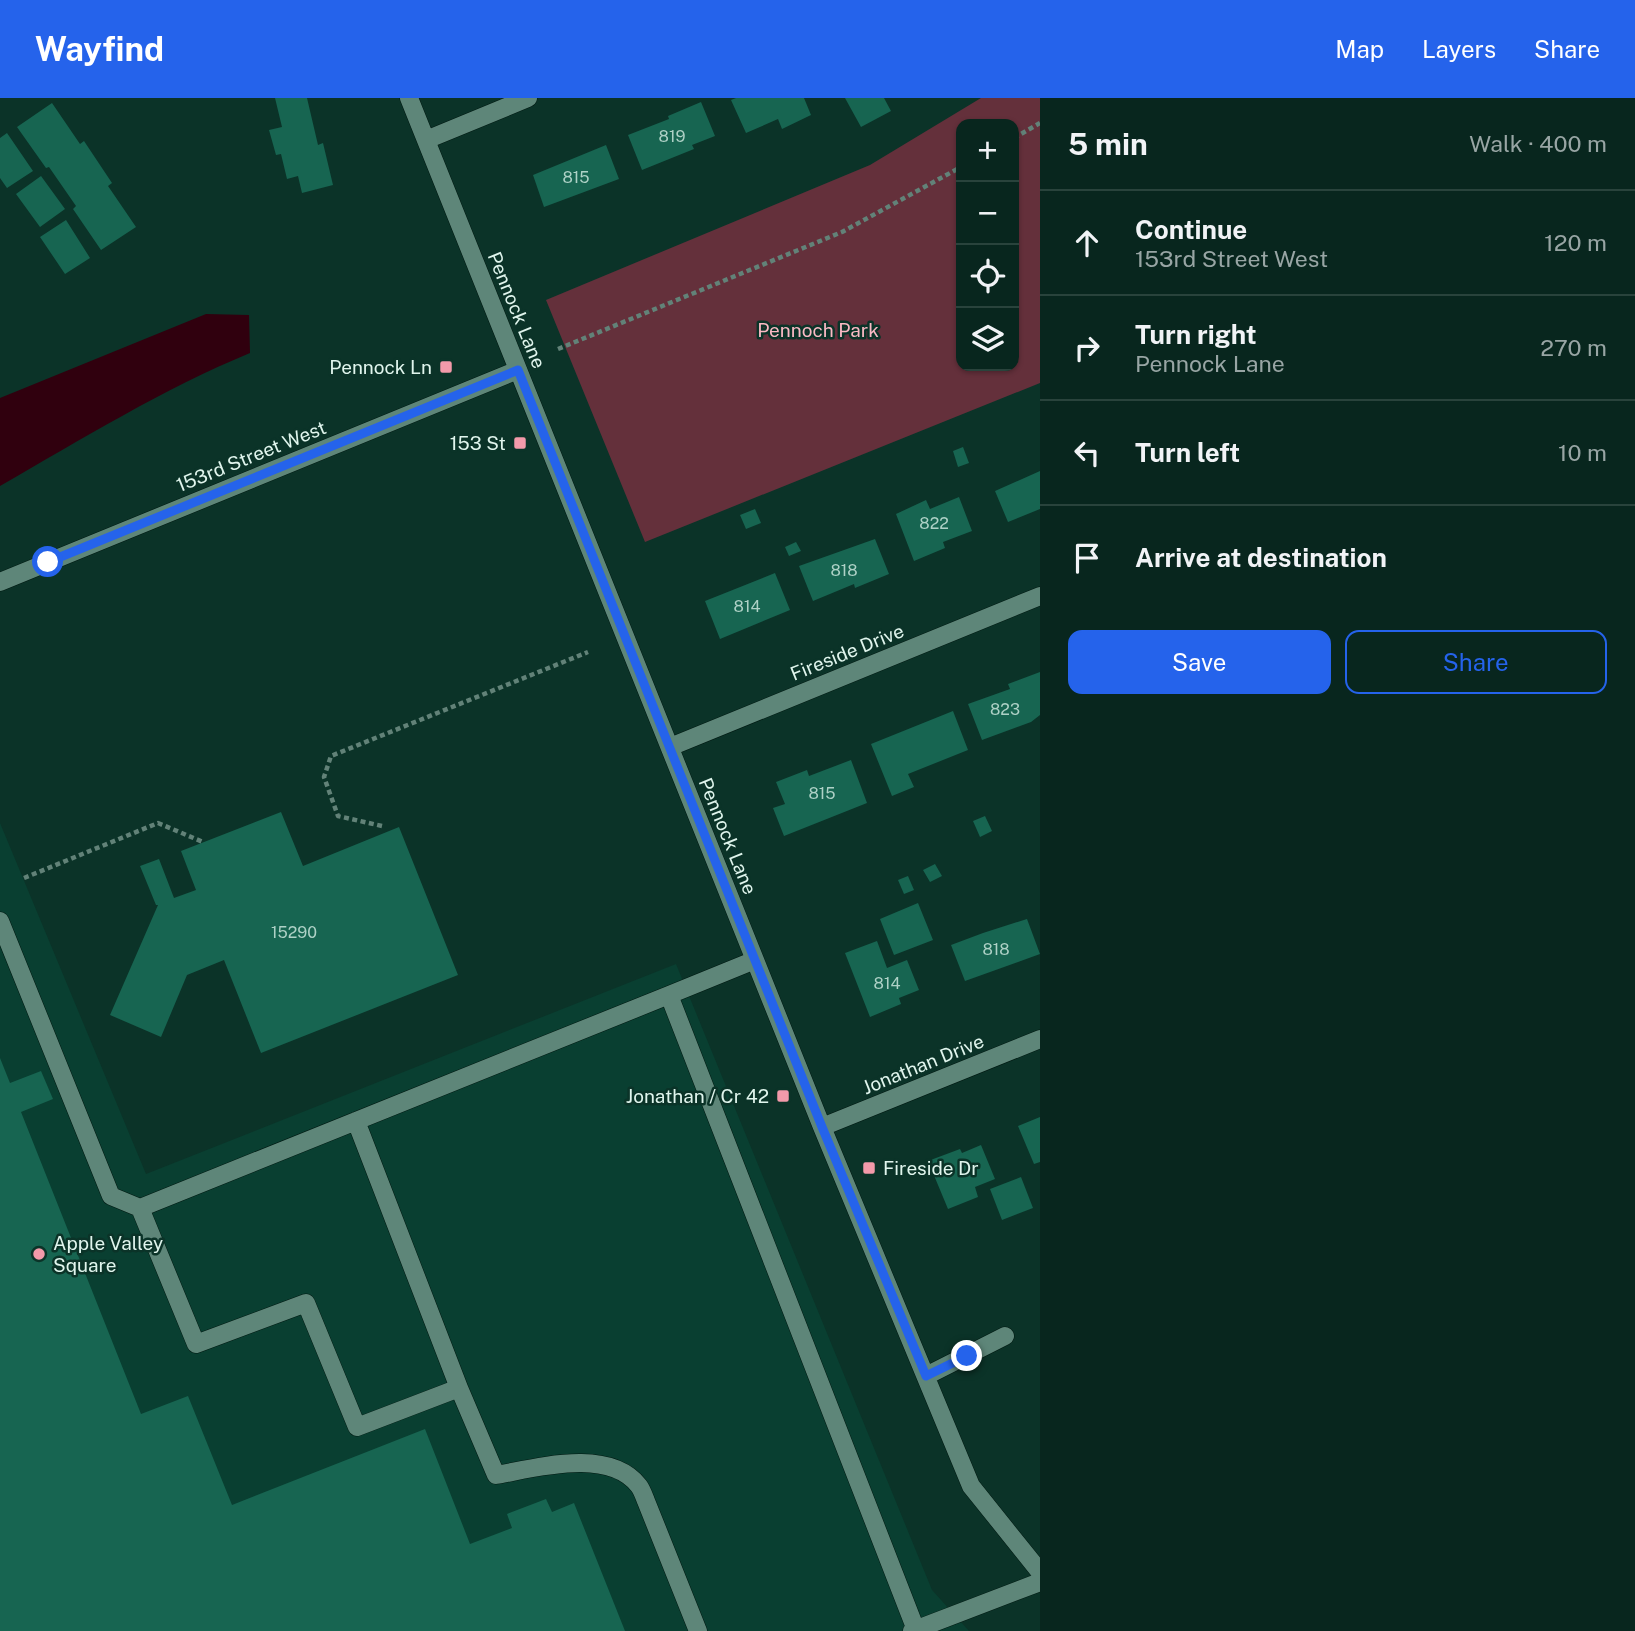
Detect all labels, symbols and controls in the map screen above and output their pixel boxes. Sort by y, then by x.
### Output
text: Wayfind [35,30,164,68]
text: Map [1335,35,1384,63]
text: Layers [1422,35,1496,63]
text: Share [1534,35,1600,63]
map controls [956,119,1019,371]
button: + [956,119,1019,182]
text: 5 min [1068,126,1148,162]
house number: 819 [659,127,685,146]
text: Walk · 400 m [1469,130,1607,157]
house number: 815 [562,168,590,187]
button: − [956,182,1019,245]
text: Continue [1135,214,1247,245]
icon: ahead [1068,224,1106,262]
text: 120 m [1544,229,1607,256]
button: locate [956,245,1019,308]
text: 153rd Street West [1135,245,1328,272]
street label: Pennock Lane [484,249,550,371]
button: layers [956,308,1019,371]
park label: Pennoch Park [757,319,879,341]
text: Turn right [1135,319,1257,350]
icon: right [1068,329,1106,367]
text: 270 m [1540,334,1607,361]
text: Pennock Lane [1135,350,1285,377]
place label: Pennock Ln [329,356,432,378]
marker: Pennock Ln [438,359,454,375]
street label: 153rd Street West [173,416,329,496]
place label: 153 St [450,432,506,454]
icon: left [1068,434,1106,472]
marker: 153 St [512,435,528,451]
text: Turn left [1135,437,1240,468]
text: 10 m [1558,439,1607,466]
house number: 822 [919,514,949,533]
icon: arrive [1068,539,1106,577]
text: Arrive at destination [1135,542,1387,573]
route start [32,546,63,577]
house number: 818 [830,561,858,580]
house number: 814 [734,597,760,616]
street label: Fireside Drive [787,619,907,685]
button: Save [1068,630,1331,694]
button: Share [1345,630,1607,694]
house number: 823 [990,700,1020,719]
street label: Pennock Lane [695,775,761,897]
house number: 815 [808,784,836,803]
house number: 15290 [271,923,317,942]
house number: 818 [982,940,1010,959]
house number: 814 [874,974,900,993]
street label: Jonathan Drive [859,1030,987,1098]
place label: Jonathan / Cr 42 [626,1085,769,1107]
marker: Jonathan / Cr 42 [775,1088,791,1104]
place label: Fireside Dr [883,1157,979,1179]
marker: Fireside Dr [861,1160,877,1176]
place label: Apple Valley Square [53,1232,163,1276]
marker: Apple Valley Square [31,1246,47,1262]
route end [951,1340,982,1371]

